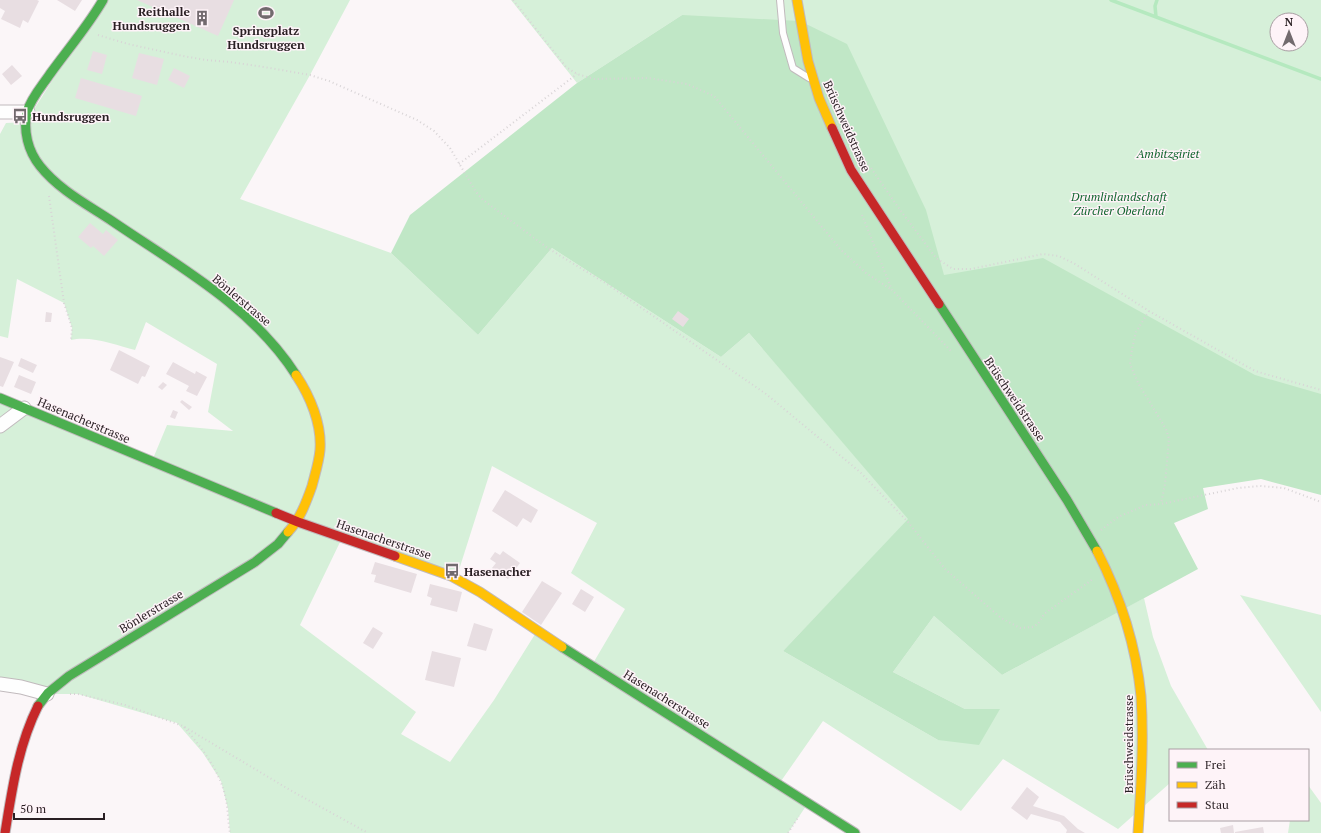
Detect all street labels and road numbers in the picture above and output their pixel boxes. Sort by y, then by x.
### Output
street label: Brüschweidstrasse [820,78,874,174]
street label: Bönlerstrasse [210,271,274,329]
street label: Brüschweidstrasse [981,354,1049,444]
street label: Hasenacherstrasse [35,394,133,446]
street label: Hasenacherstrasse [335,516,433,562]
street label: Bönlerstrasse [116,586,186,636]
street label: Hasenacherstrasse [621,666,713,732]
street label: Brüschweidstrasse [1121,695,1136,793]

